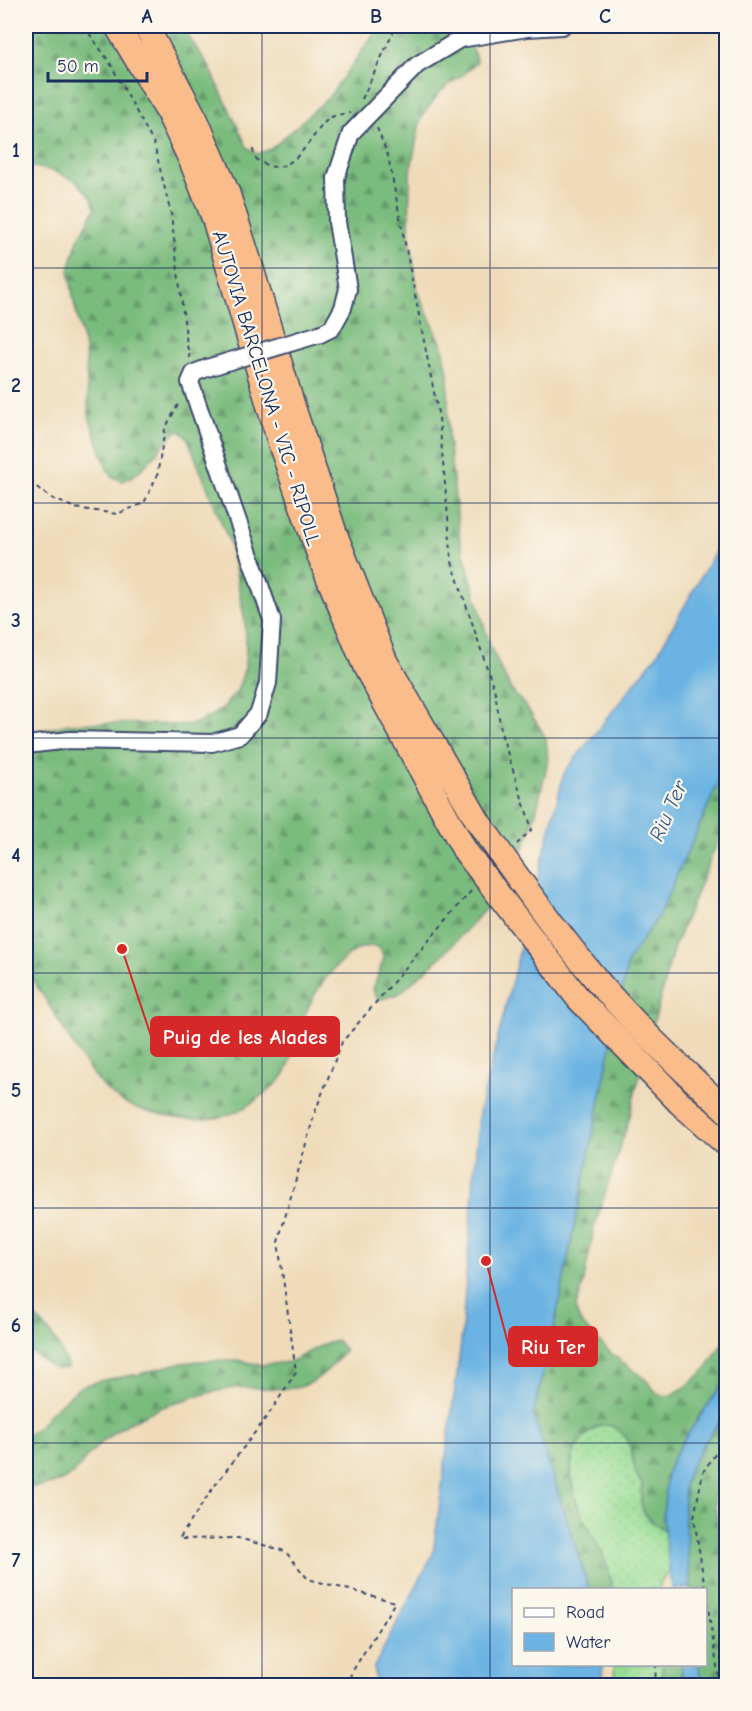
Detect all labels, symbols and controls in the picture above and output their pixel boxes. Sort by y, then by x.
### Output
text: A [141,5,153,28]
text: B [370,5,382,28]
text: C [599,5,611,28]
scale bar [48,45,147,83]
text: 50 m [57,56,99,77]
text: 1 [12,139,20,162]
street label: AUTOVIA BARCELONA - VIC - RIPOLL [208,228,326,548]
text: 2 [11,374,21,397]
text: 3 [11,609,21,632]
water label: Riu Ter [644,776,693,845]
text: 4 [11,844,21,867]
callout: Puig de les Alades [151,1017,339,1056]
text: Puig de les Alades [163,1025,327,1049]
text: 5 [11,1079,21,1102]
text: 6 [11,1314,21,1337]
callout: Riu Ter [509,1327,597,1366]
text: Riu Ter [521,1335,585,1359]
text: 7 [12,1549,21,1572]
legend [512,1588,707,1666]
text: Road [566,1602,605,1623]
text: Water [566,1632,611,1653]

